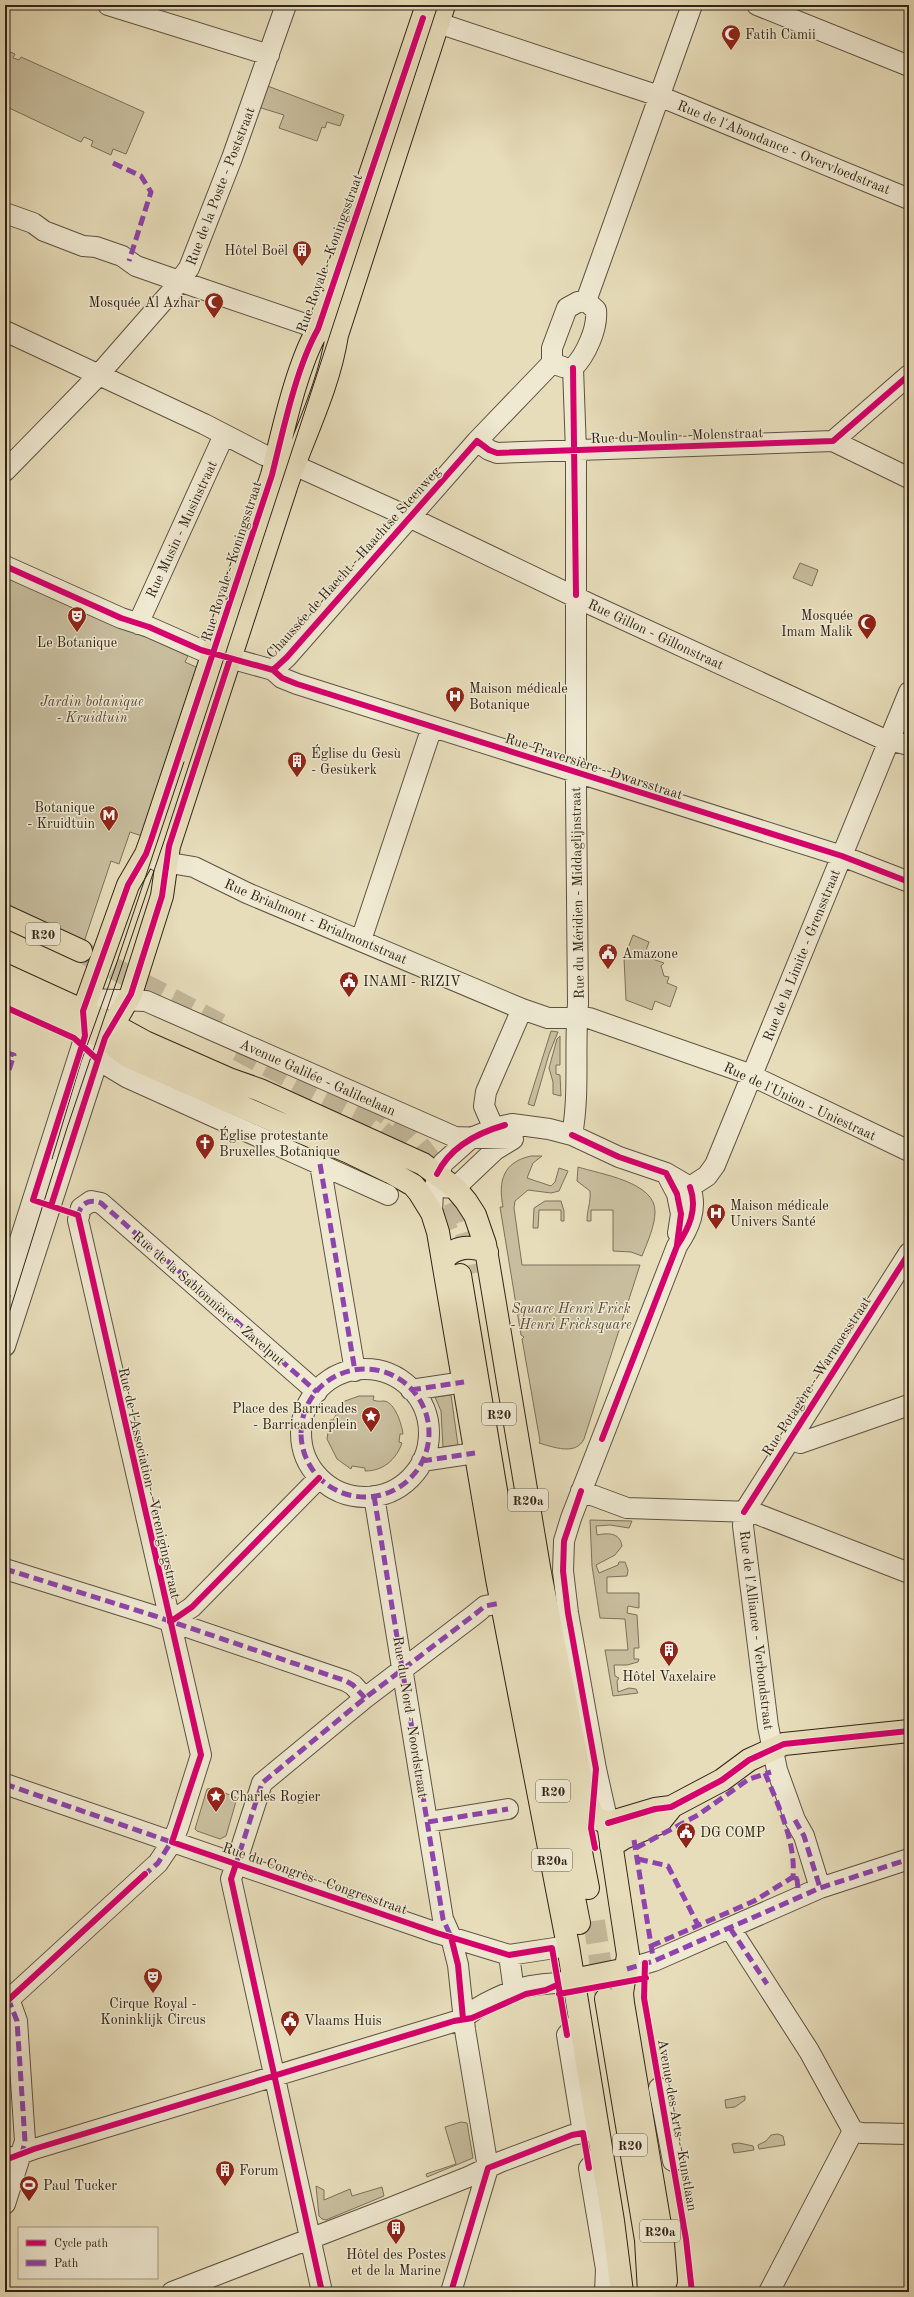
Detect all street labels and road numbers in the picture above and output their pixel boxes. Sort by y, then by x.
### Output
street label: Rue de l'Abondance - Overvloedstraat [675,99,892,197]
street label: Rue de la Poste - Poststraat [184,105,258,268]
street label: Rue Royale - Koningsstraat [295,172,365,334]
street label: Rue du Moulin - Molenstraat [590,426,764,446]
street label: Rue Musin - Musinstraat [144,459,220,600]
street label: Chaussée de Haecht - Haachtse Steenweg [264,464,444,661]
street label: Rue Royale - Koningsstraat [199,479,265,643]
street label: Rue Gillon - Gillonstraat [585,597,726,673]
street label: Rue Traversière - Dwarsstraat [503,732,684,802]
street label: Rue du Méridien - Middaglijnstraat [569,787,587,999]
street label: Rue de la Limite - Grensstraat [761,867,843,1043]
street label: Rue Brialmont - Brialmontstraat [222,877,409,967]
road number: R20 [26,923,60,945]
street label: Avenue Galilée - Galileelaan [238,1037,398,1119]
street label: Rue de l'Union - Uniestraat [721,1060,878,1143]
street label: Rue de la Sablonnière - Zavelput [130,1229,287,1369]
street label: Rue Potagère - Warmoesstraat [760,1294,874,1459]
street label: Rue de l'Association - Verenigingstraat [116,1366,183,1600]
road number: R20 [482,1403,516,1425]
road number: R20a [508,1489,548,1511]
street label: Rue de l'Alliance - Verbondstraat [737,1530,775,1731]
street label: Rue du Nord - Noordstraat [390,1635,430,1799]
road number: R20 [536,1780,570,1802]
street label: Rue du Congrès - Congresstraat [220,1841,409,1917]
road number: R20a [532,1849,572,1871]
street label: Avenue des Arts - Kunstlaan [655,2038,699,2213]
road number: R20 [613,2134,647,2156]
road number: R20a [640,2220,680,2242]

